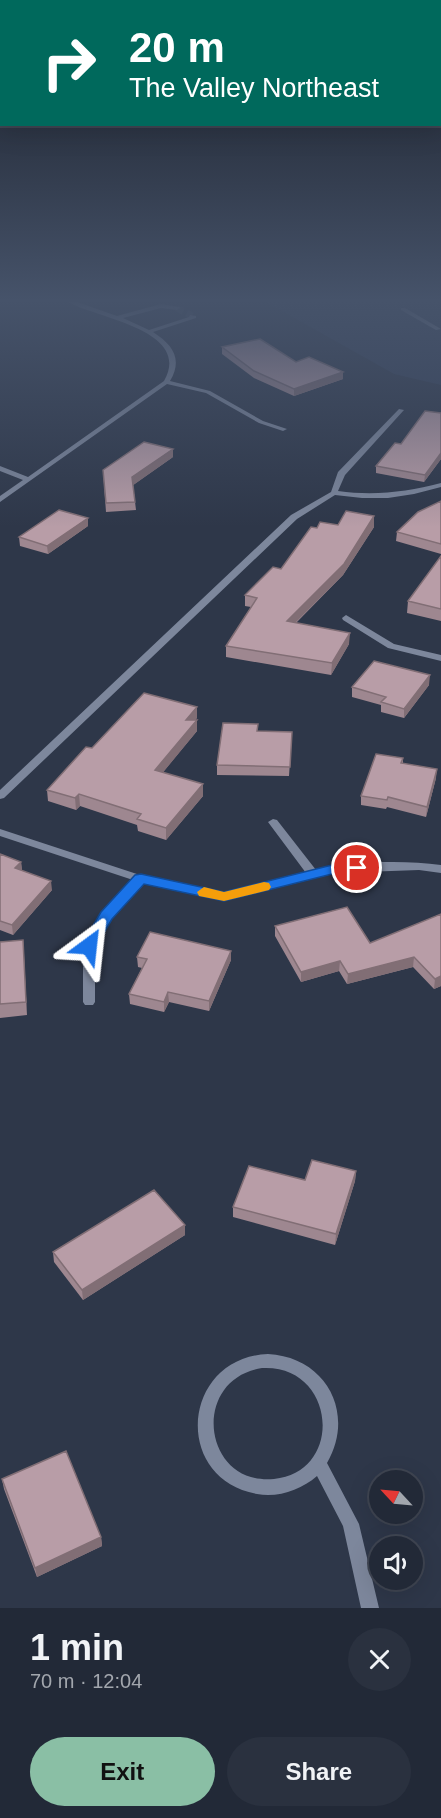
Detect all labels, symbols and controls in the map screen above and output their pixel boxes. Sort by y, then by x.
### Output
icon: right [30,24,108,102]
text: 20 m [129,24,225,71]
text: The Valley Northeast [129,73,379,103]
pin [331,842,382,893]
icon: arrive [340,851,373,884]
position arrow [57,914,121,978]
north arrow [369,1470,423,1524]
map controls [369,1470,423,1590]
button: sound [369,1536,423,1590]
text: 1 min [30,1627,124,1668]
button: close [348,1628,411,1691]
text: 70 m · 12:04 [30,1670,142,1692]
button: Exit [30,1737,215,1806]
button: Share [227,1737,411,1806]

